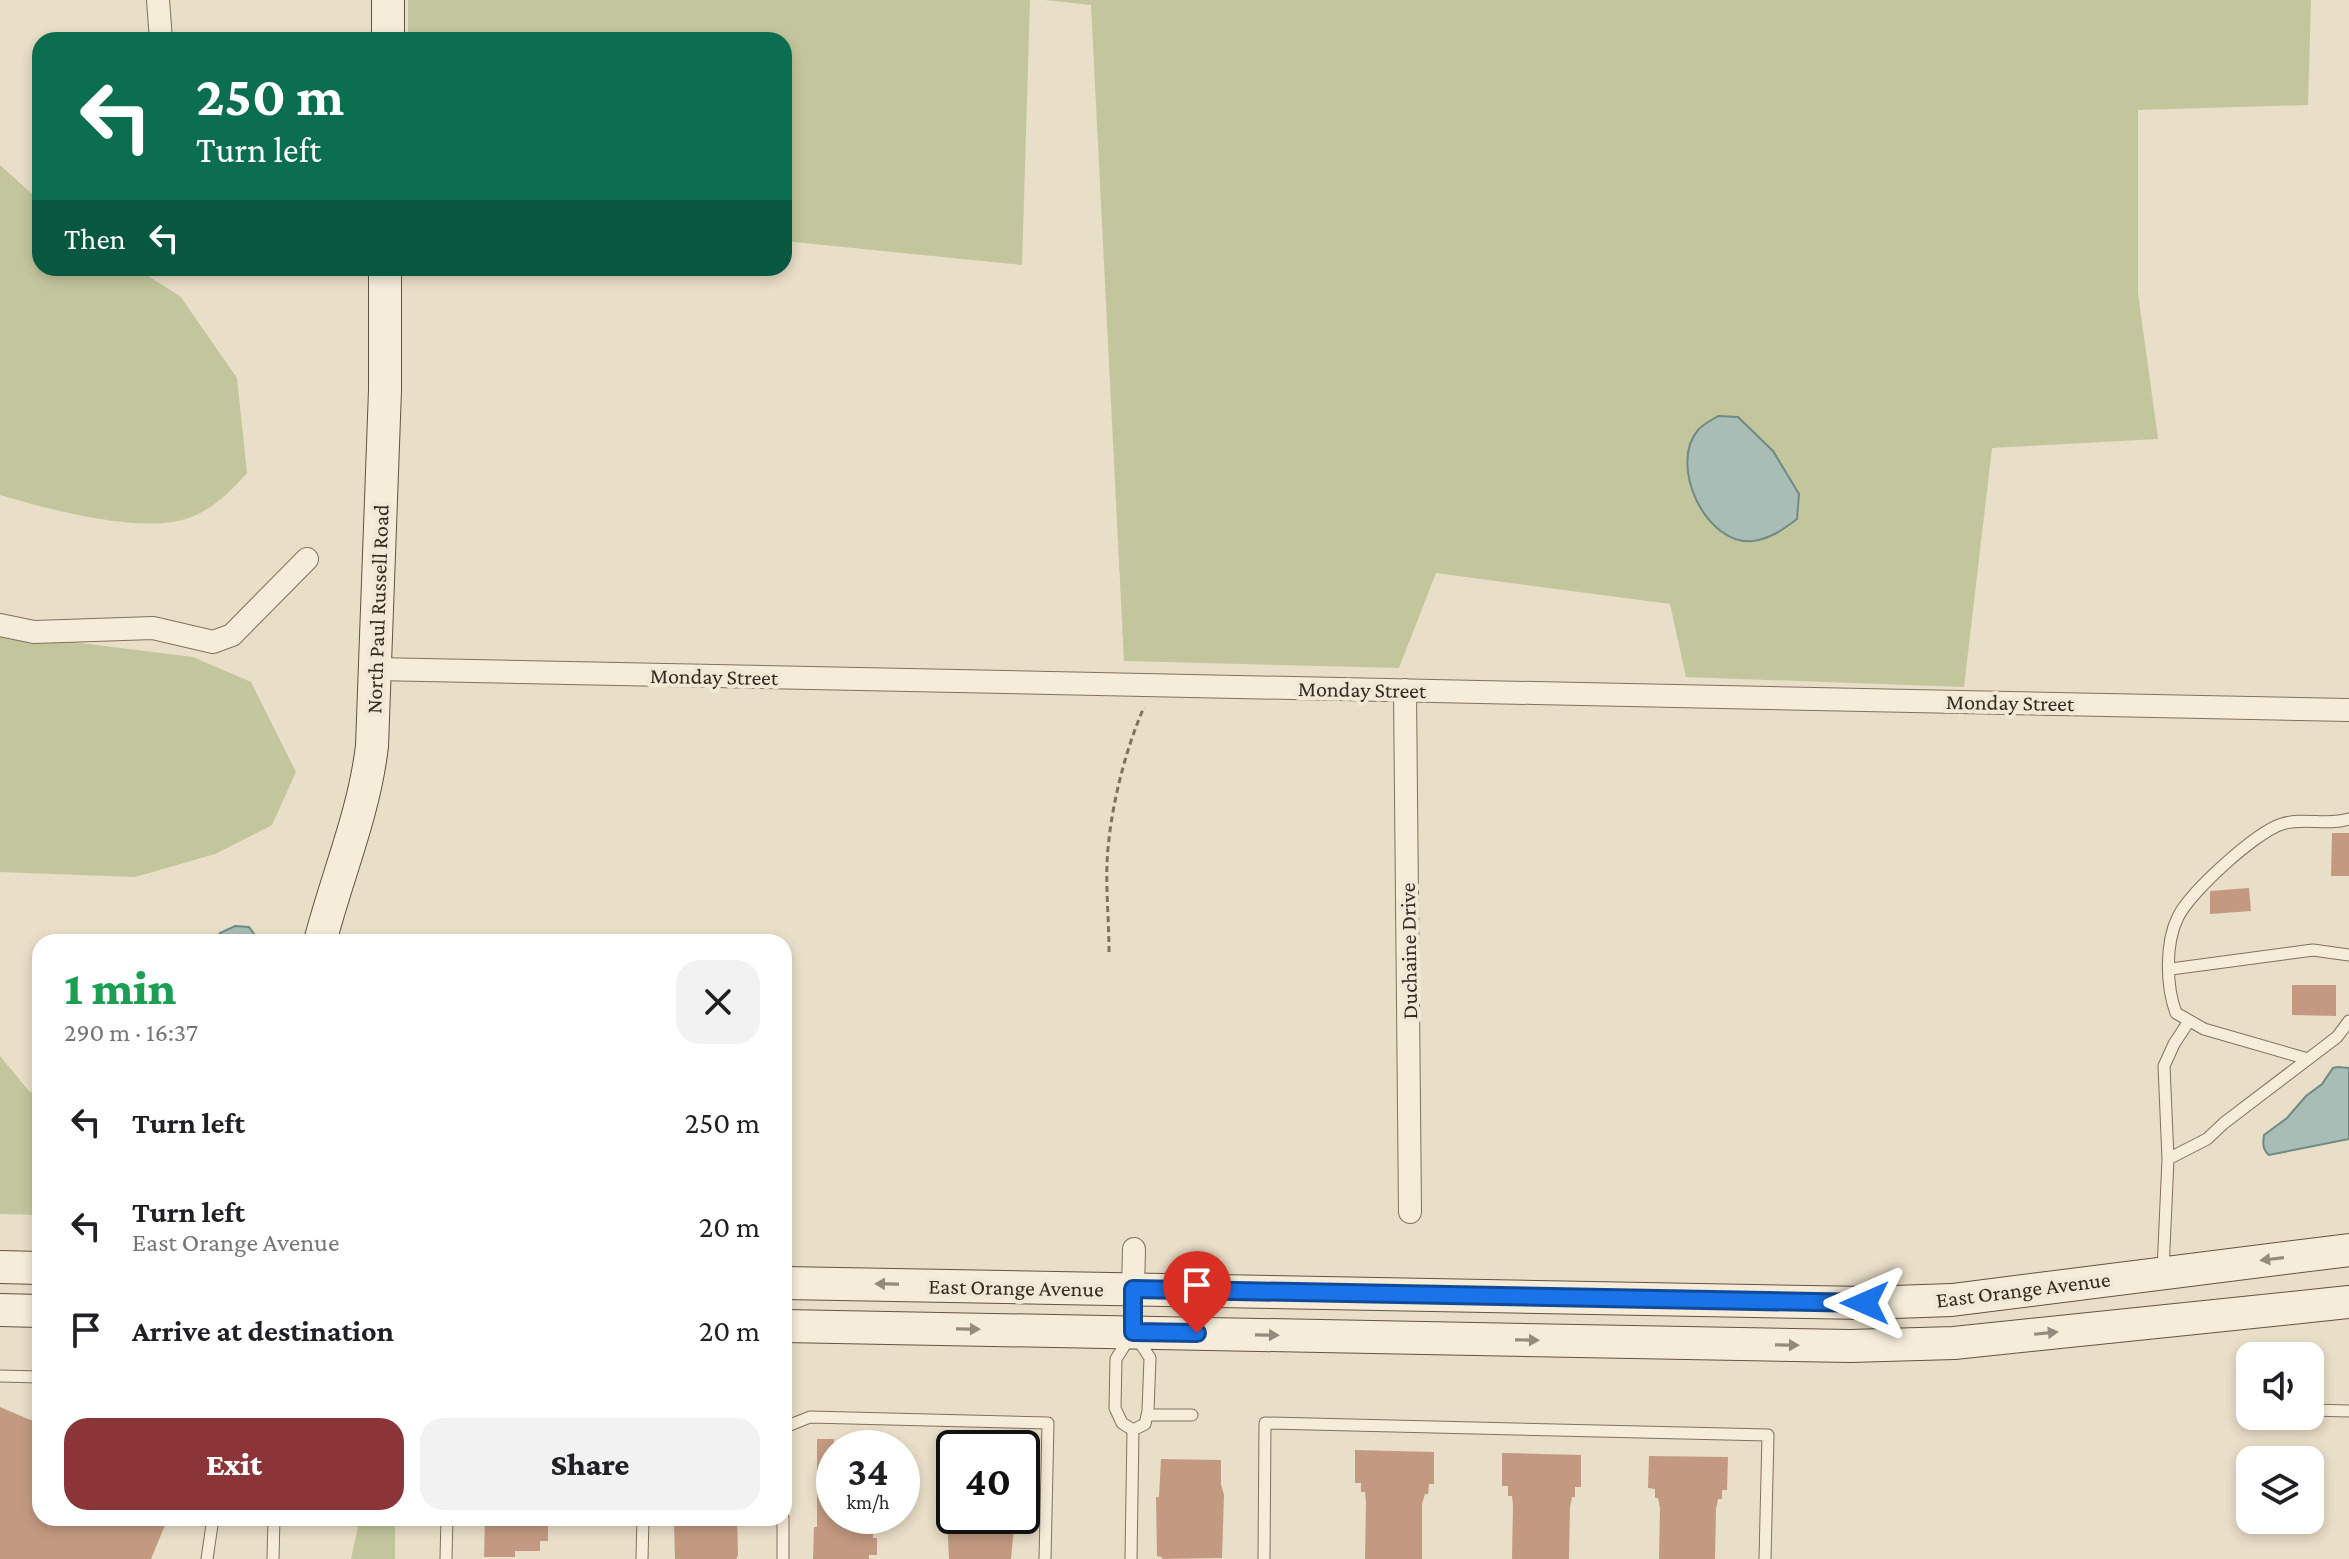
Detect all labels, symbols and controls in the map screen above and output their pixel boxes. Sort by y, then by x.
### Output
icon: left [64,64,168,168]
text: 250 m [196,65,344,127]
text: Turn left [196,130,321,170]
icon: left [142,216,186,260]
text: Then [64,222,126,255]
street label: North Paul Russell Road [361,503,394,714]
street label: Monday Street [650,663,779,690]
street label: Monday Street [1298,676,1427,703]
street label: Monday Street [1946,689,2075,716]
street label: Duchaine Drive [1395,883,1422,1019]
button: close [676,960,760,1044]
text: 1 min [64,961,176,1014]
text: 290 m · 16:37 [64,1018,198,1047]
icon: left [64,1100,108,1144]
text: Turn left [132,1106,245,1139]
text: 250 m [685,1106,760,1139]
text: Turn left [132,1195,245,1228]
icon: left [64,1204,108,1248]
text: 20 m [699,1210,760,1243]
text: East Orange Avenue [132,1228,339,1257]
pin [1163,1251,1231,1333]
one-way arrow [2259,1253,2284,1266]
position arrow [1823,1261,1907,1345]
icon: arrive [1175,1263,1219,1307]
street label: East Orange Avenue [1934,1266,2112,1313]
street label: East Orange Avenue [928,1273,1104,1302]
one-way arrow [874,1278,899,1291]
icon: arrive [64,1308,108,1352]
text: Arrive at destination [132,1314,394,1347]
text: 20 m [699,1314,760,1347]
one-way arrow [956,1323,981,1336]
one-way arrow [2034,1326,2059,1339]
one-way arrow [1255,1328,1280,1341]
one-way arrow [1515,1334,1540,1346]
one-way arrow [1775,1339,1800,1351]
map controls [2236,1342,2324,1534]
button: sound [2236,1342,2324,1430]
button: Exit [64,1418,404,1510]
button: Share [420,1418,760,1510]
speed limit sign: 40 [936,1430,1040,1534]
button: layers [2236,1446,2324,1534]
text: 34 [847,1449,889,1494]
text: km/h [846,1491,890,1513]

